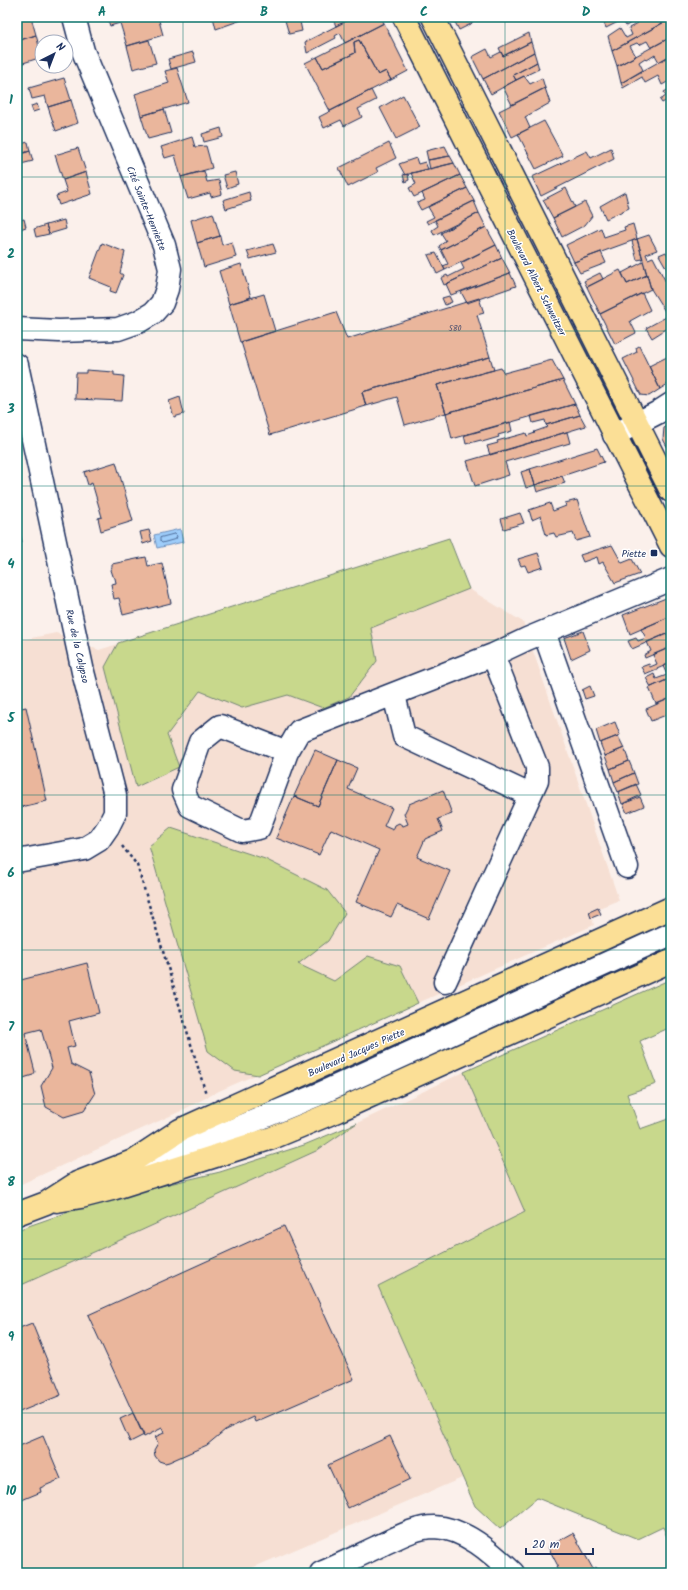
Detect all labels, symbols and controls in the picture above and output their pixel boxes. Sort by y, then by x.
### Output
text: A [98,2,106,23]
text: B [260,2,268,23]
text: C [420,2,428,23]
text: D [582,2,591,23]
north arrow [34,34,74,74]
text: N [51,38,69,56]
text: 1 [9,90,13,111]
street label: Cité Sainte-Henriette [122,164,171,254]
street label: Boulevard Albert Schweitzer [502,226,570,339]
text: 2 [7,244,15,265]
house number: 580 [448,322,462,335]
text: 3 [6,399,15,420]
place label: Piette [621,546,646,562]
marker: Piette [649,548,659,558]
text: 4 [7,554,15,575]
street label: Rue de la Calypso [61,608,93,685]
text: 5 [7,708,16,729]
text: 6 [7,863,15,884]
text: 7 [8,1017,15,1038]
street label: Boulevard Jacques Piette [305,1024,408,1081]
text: 8 [7,1172,15,1193]
text: 9 [8,1327,15,1348]
text: 10 [6,1481,17,1502]
scale bar [526,1530,593,1556]
text: 20 m [532,1535,560,1554]

